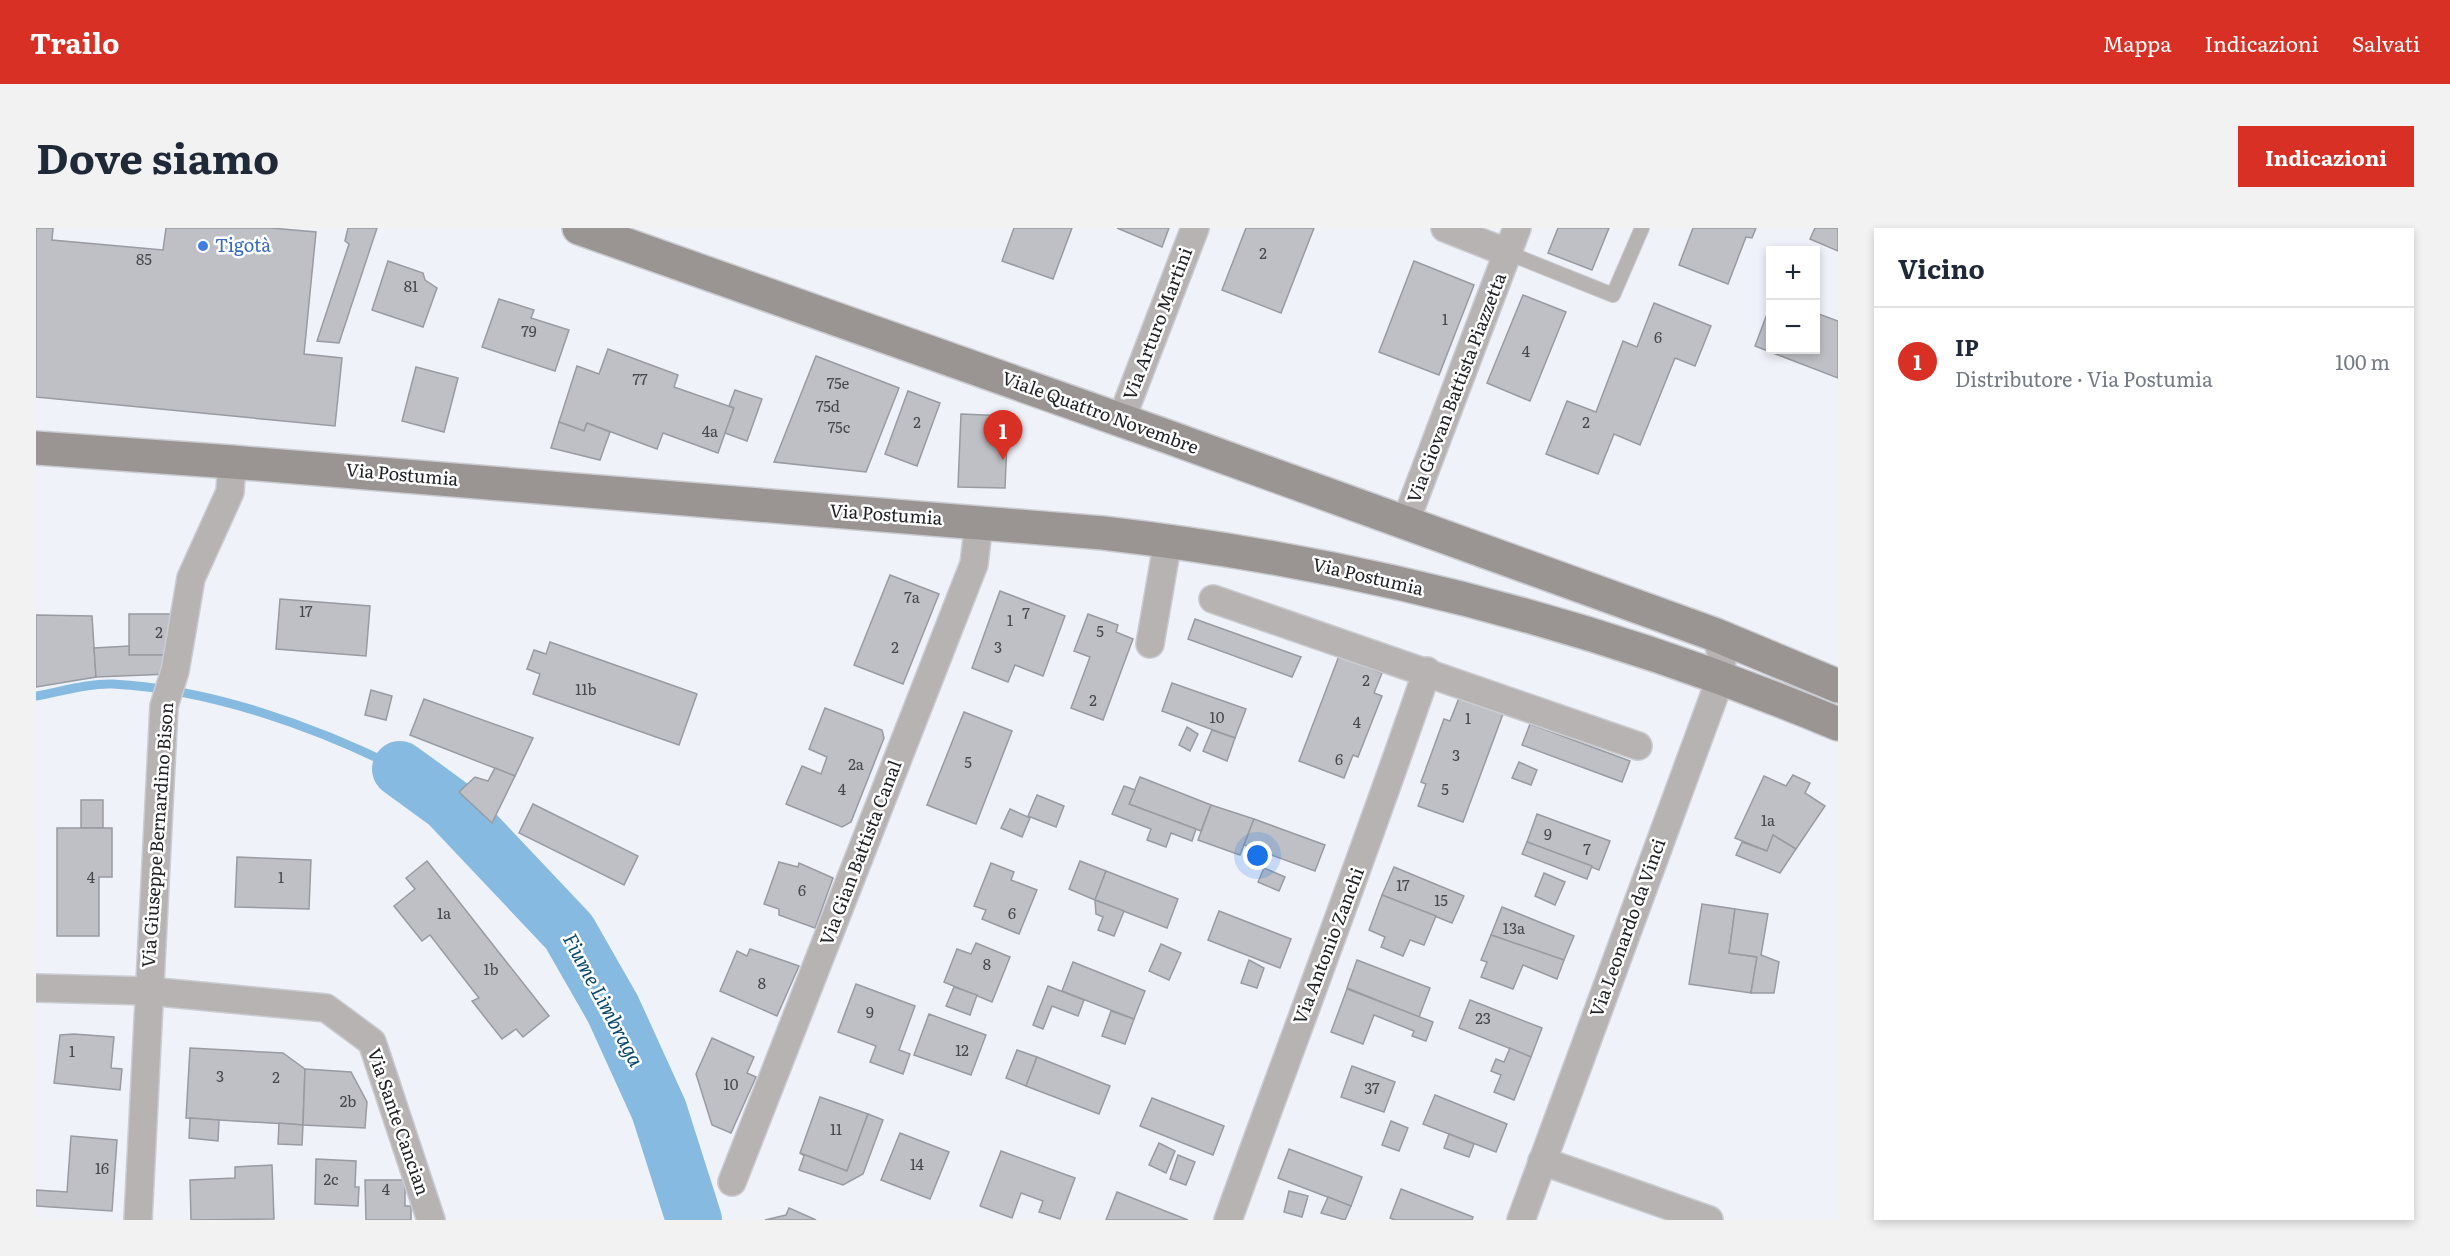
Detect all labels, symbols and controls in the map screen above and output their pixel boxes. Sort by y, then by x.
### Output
text: Trailo [30,21,119,63]
text: Mappa [2103,27,2172,58]
text: Indicazioni [2205,27,2319,58]
text: Salvati [2352,27,2420,58]
text: Dove siamo [36,125,279,187]
button: Indicazioni [2238,126,2414,187]
place label: Tigotà [215,231,271,258]
marker: Tigotà [196,239,210,253]
house number: 2 [1259,241,1267,264]
street label: Via Arturo Martini [1115,243,1198,404]
map controls [1766,246,1820,354]
button: + [1766,246,1820,300]
house number: 85 [136,247,152,270]
text: Vicino [1898,248,1985,287]
street label: Via Giovan Battista Piazzetta [1399,268,1512,506]
house number: 81 [404,274,418,297]
button: − [1766,300,1820,354]
house number: 1 [1442,307,1448,330]
house number: 79 [521,319,537,342]
house number: 6 [1654,325,1662,348]
text: IP [1955,330,1979,363]
house number: 4 [1522,339,1530,362]
text: 1 [1913,346,1922,376]
text: 100 m [2335,346,2390,376]
street label: Viale Quattro Novembre [998,363,1203,460]
text: Distributore · Via Postumia [1955,363,2213,393]
house number: 77 [632,367,648,390]
house number: 75e [827,371,850,394]
house number: 75d [816,394,840,417]
house number: 2 [913,410,921,433]
pin: 1 [984,410,1022,460]
house number: 2 [1582,410,1590,433]
house number: 75c [828,415,851,438]
house number: 4a [702,419,719,442]
street label: Via Postumia [345,455,460,492]
street label: Via Postumia [829,496,944,531]
street label: Via Postumia [1310,550,1427,601]
house number: 7a [904,585,921,608]
house number: 17 [299,599,313,622]
house number: 7 [1022,601,1030,624]
house number: 1 [1007,608,1013,631]
house number: 5 [1096,619,1104,642]
house number: 2 [155,620,163,643]
house number: 2 [891,635,899,658]
house number: 3 [994,635,1002,658]
house number: 2 [1362,668,1370,691]
house number: 11b [575,677,597,700]
house number: 2 [1089,688,1097,711]
street label: Via Giuseppe Bernardino Bison [134,701,179,969]
house number: 10 [1210,705,1225,728]
house number: 1 [1465,706,1471,729]
house number: 4 [1353,710,1361,733]
house number: 3 [1452,743,1460,766]
house number: 6 [1335,747,1343,770]
house number: 5 [964,750,972,773]
house number: 2a [848,752,865,775]
street label: Via Gian Battista Canal [812,756,907,949]
house number: 4 [838,777,846,800]
house number: 5 [1441,777,1449,800]
house number: 1a [1761,808,1776,831]
house number: 9 [1544,822,1552,845]
street label: Via Leonardo da Vinci [1582,834,1671,1021]
house number: 7 [1583,837,1591,860]
your location [1243,841,1272,870]
street label: Via Antonio Zanchi [1285,863,1370,1028]
house number: 4 [87,865,95,888]
house number: 1 [278,865,284,888]
house number: 17 [1396,873,1410,896]
house number: 6 [798,878,806,901]
house number: 15 [1434,888,1448,911]
house number: 1a [437,901,452,924]
house number: 6 [1008,901,1016,924]
house number: 13a [1503,916,1526,939]
water label: Fiume Limbraga [557,927,653,1072]
house number: 8 [983,952,991,975]
house number: 1b [483,957,499,980]
house number: 8 [758,971,766,994]
house number: 9 [866,1000,874,1023]
house number: 23 [1475,1006,1491,1029]
house number: 12 [955,1038,969,1061]
house number: 1 [69,1039,75,1062]
street label: Via Sante Cancian [362,1044,437,1199]
house number: 3 [216,1064,224,1087]
house number: 2 [272,1065,280,1088]
house number: 10 [724,1072,739,1095]
house number: 37 [1364,1076,1380,1099]
house number: 2b [340,1089,356,1112]
house number: 11 [830,1117,842,1140]
house number: 14 [910,1152,924,1175]
house number: 16 [95,1156,109,1179]
house number: 2c [323,1167,339,1190]
house number: 4 [382,1177,390,1200]

